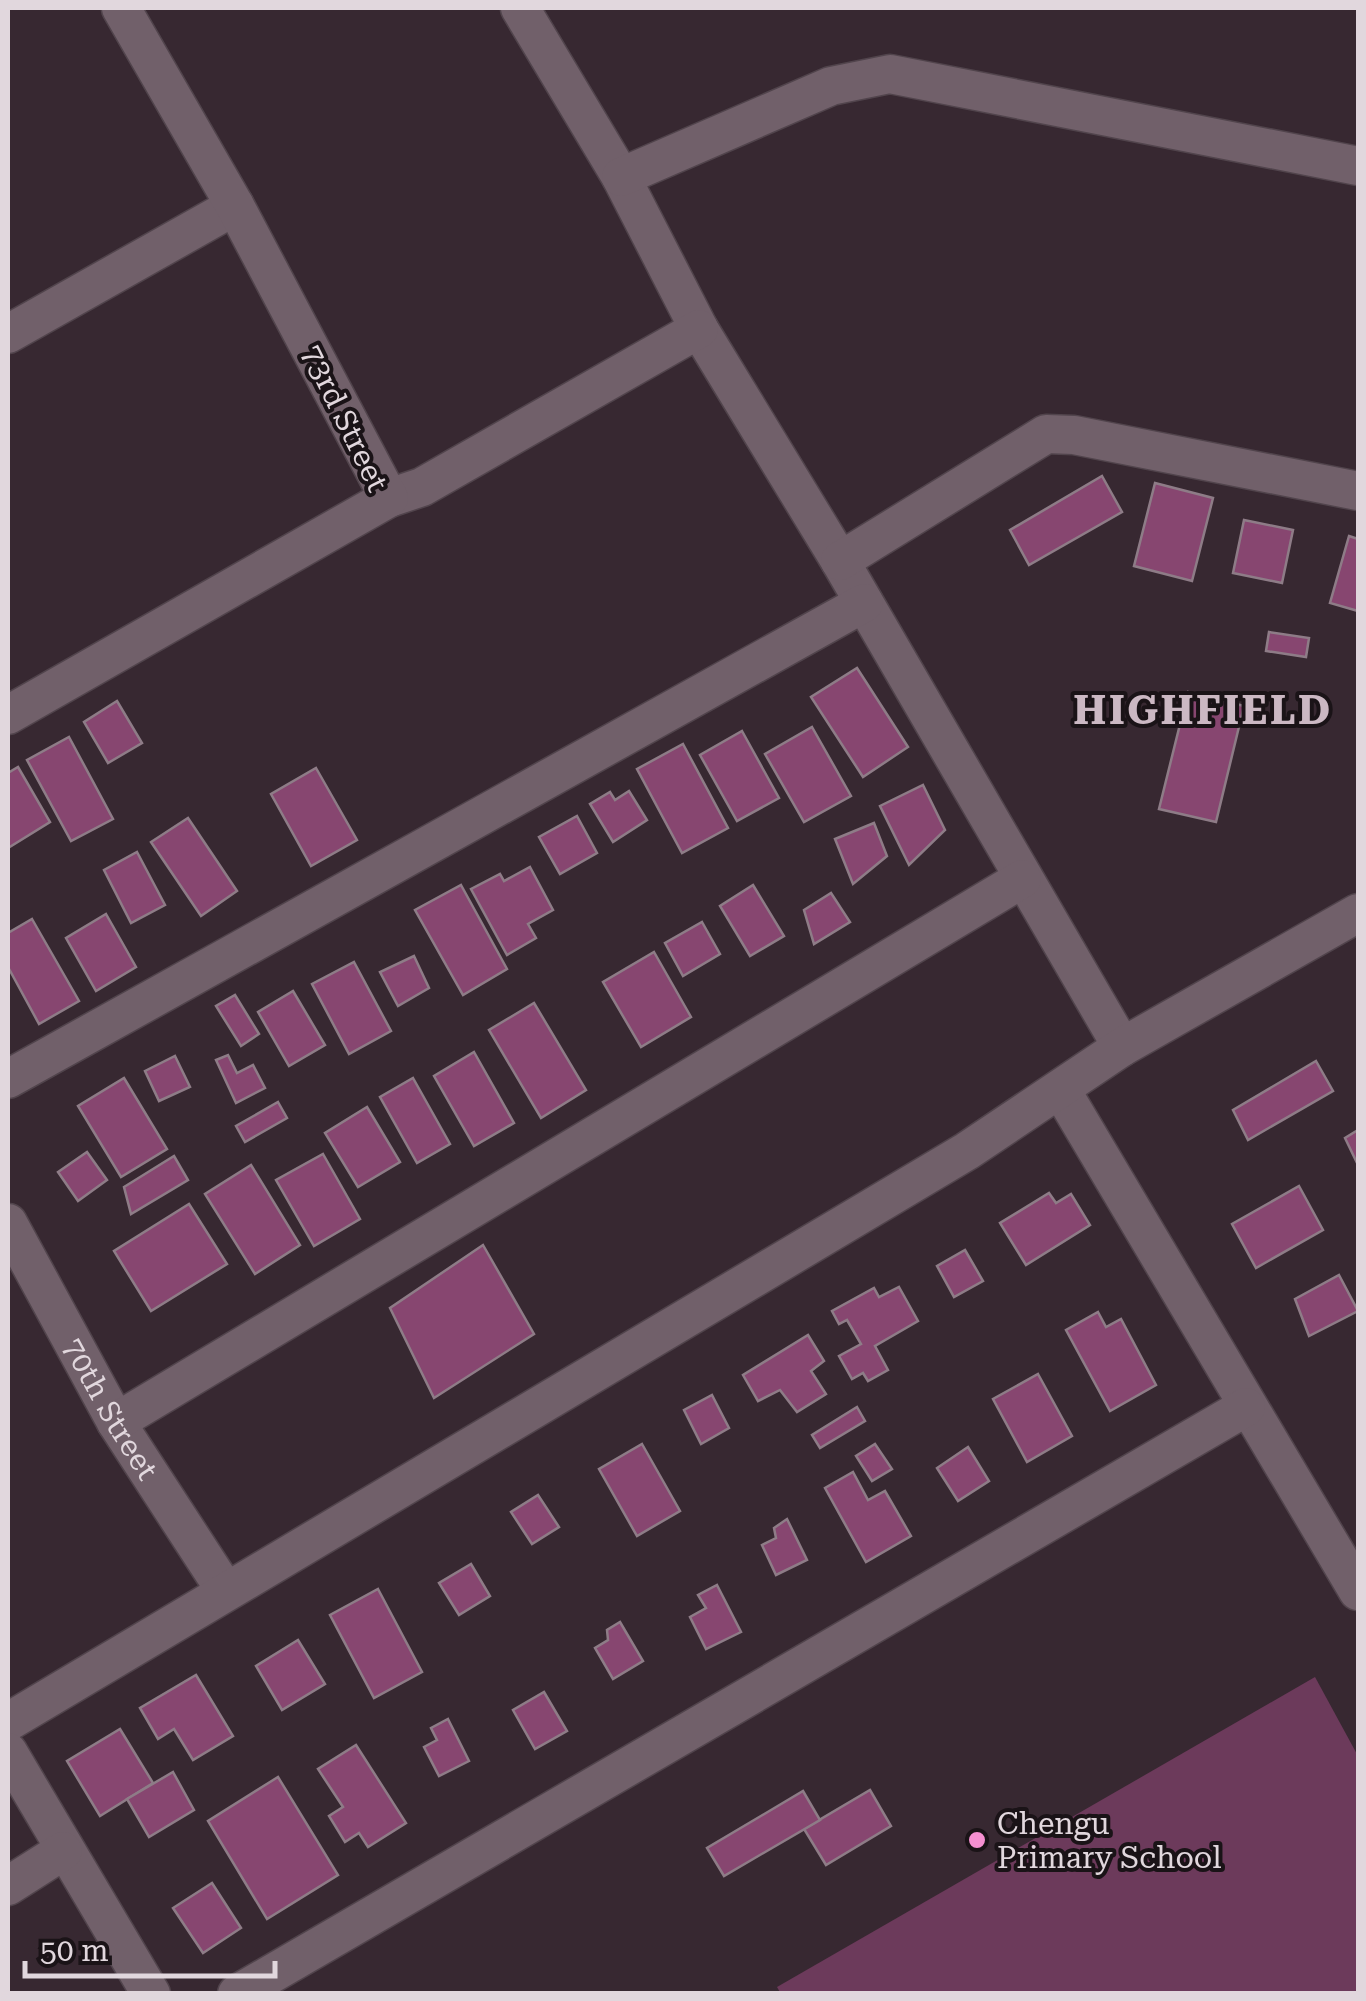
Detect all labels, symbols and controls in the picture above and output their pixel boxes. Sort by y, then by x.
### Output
street label: 73rd Street [295,339,395,497]
district label: HIGHFIELD [1073,687,1333,734]
street label: 70th Street [56,1332,166,1486]
place label: Chengu Primary School [997,1806,1222,1875]
marker: Chengu Primary School [966,1829,988,1851]
scale bar [25,1916,275,1978]
text: 50 m [40,1933,109,1968]

